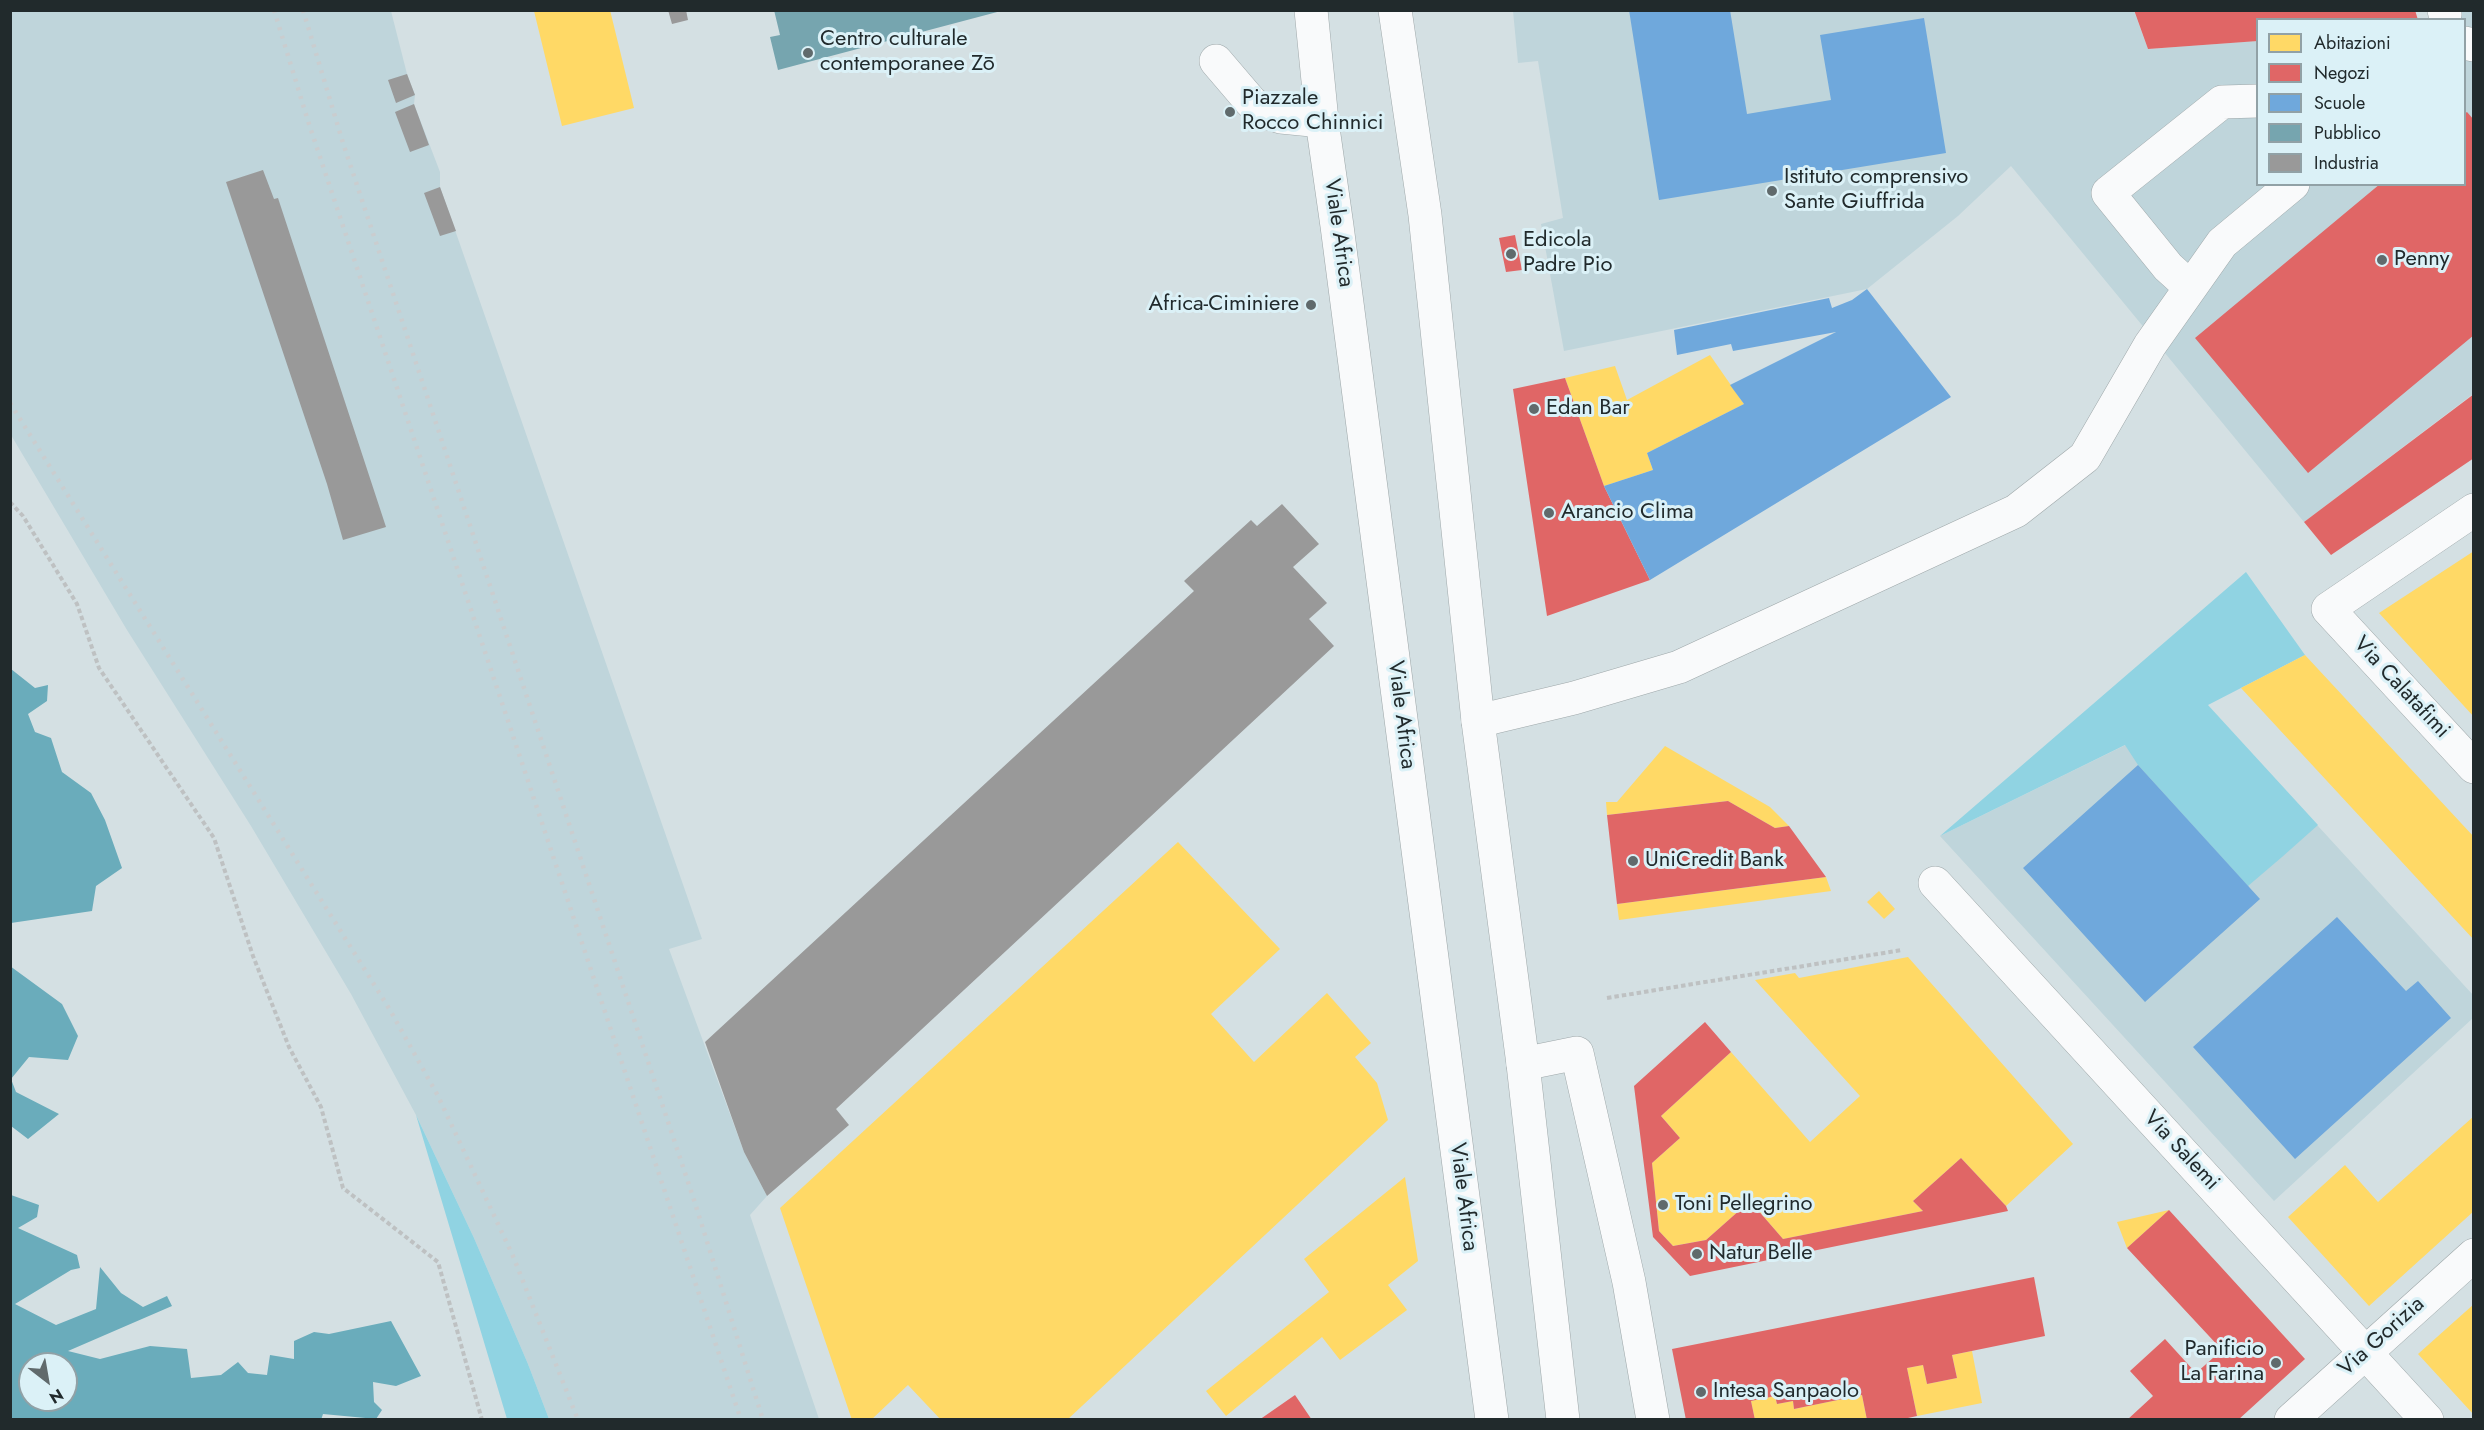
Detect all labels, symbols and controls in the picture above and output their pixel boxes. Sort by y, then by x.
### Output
legend [2256,18,2466,186]
place label: Centro culturale contemporanee Zō [820,27,995,78]
text: Abitazioni [2314,30,2391,56]
marker: Centro culturale contemporanee Zō [801,46,815,60]
text: Negozi [2314,60,2370,86]
place label: Piazzale Rocco Chinnici [1242,86,1383,138]
text: Scuole [2314,90,2365,116]
marker: Piazzale Rocco Chinnici [1223,105,1237,119]
text: Pubblico [2314,120,2381,146]
text: Industria [2314,150,2379,176]
place label: Istituto comprensivo Sante Giuffrida [1784,165,1968,216]
street label: Viale Africa [1317,177,1359,289]
marker: Istituto comprensivo Sante Giuffrida [1765,184,1779,198]
place label: Edicola Padre Pio [1523,228,1612,280]
marker: Edicola Padre Pio [1504,247,1518,261]
place label: Penny [2394,247,2449,273]
marker: Penny [2375,253,2389,267]
place label: Africa-Ciminiere [1148,292,1299,318]
marker: Africa-Ciminiere [1304,298,1318,312]
place label: Edan Bar [1546,396,1630,422]
marker: Edan Bar [1527,402,1541,416]
place label: Arancio Clima [1561,500,1694,526]
marker: Arancio Clima [1542,506,1556,520]
street label: Via Calatafimi [2347,632,2455,744]
street label: Viale Africa [1381,659,1421,771]
place label: UniCredit Bank [1645,848,1784,874]
marker: UniCredit Bank [1626,854,1640,868]
street label: Via Salemi [2137,1106,2225,1196]
street label: Viale Africa [1443,1141,1483,1253]
place label: Toni Pellegrino [1675,1192,1812,1218]
marker: Toni Pellegrino [1656,1198,1670,1212]
place label: Natur Belle [1709,1241,1813,1267]
marker: Natur Belle [1690,1247,1704,1261]
street label: Via Gorizia [2334,1292,2430,1382]
place label: Panificio La Farina [2181,1337,2264,1388]
north arrow [18,1352,78,1412]
marker: Panificio La Farina [2269,1356,2283,1370]
place label: Intesa Sanpaolo [1713,1379,1859,1405]
text: N [45,1383,68,1409]
marker: Intesa Sanpaolo [1694,1385,1708,1399]

